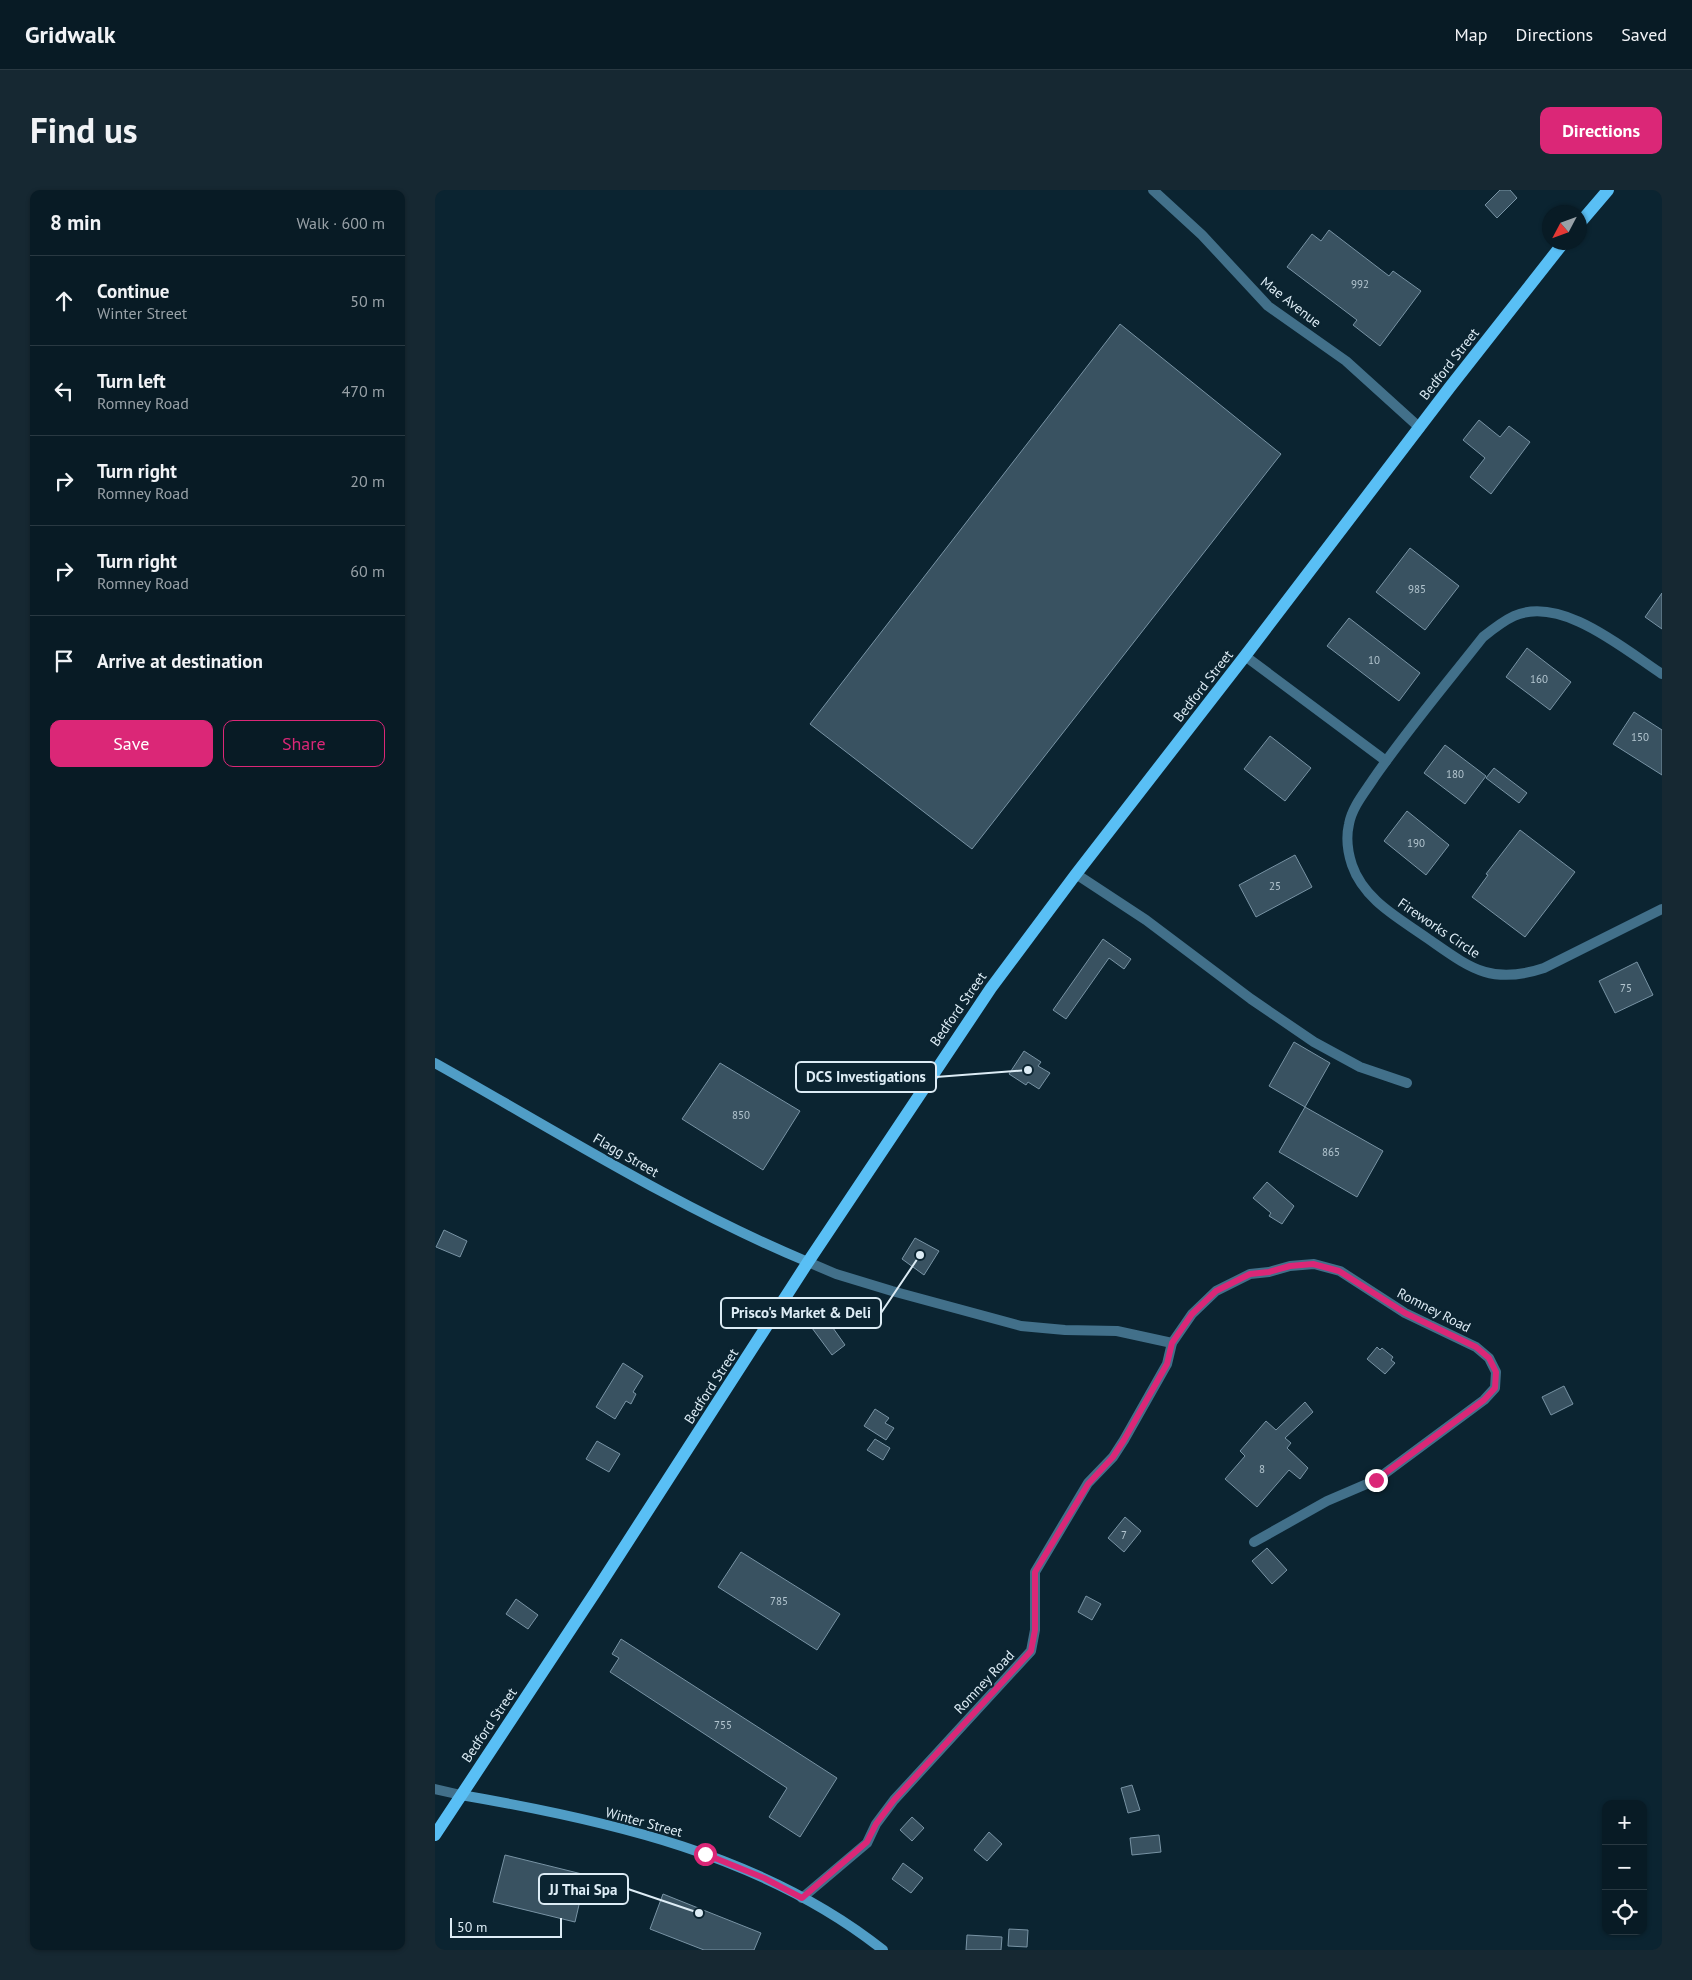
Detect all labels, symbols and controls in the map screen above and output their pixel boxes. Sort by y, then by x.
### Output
text: Gridwalk [25,19,115,50]
text: Map [1455,23,1487,46]
text: Directions [1515,23,1593,46]
text: Saved [1621,23,1667,46]
text: Find us [30,107,138,153]
button: Directions [1540,107,1662,154]
north arrow [1542,205,1587,250]
text: 8 min [50,209,101,236]
text: Walk · 600 m [296,213,385,233]
street label: Mae Avenue [1257,273,1325,331]
house number: 992 [1351,277,1369,291]
text: Continue [97,279,169,303]
icon: ahead [50,287,78,315]
text: 50 m [350,291,385,311]
text: Winter Street [97,303,187,323]
street label: Bedford Street [1415,324,1483,404]
text: Turn left [97,369,166,393]
icon: left [50,377,78,405]
text: 470 m [342,381,385,401]
text: Romney Road [97,393,189,413]
text: Turn right [97,459,177,483]
icon: right [50,467,78,495]
text: 20 m [350,471,385,491]
text: Romney Road [97,483,189,503]
text: Turn right [97,549,177,573]
icon: right [50,557,78,585]
text: 60 m [350,561,385,581]
text: Romney Road [97,573,189,593]
house number: 985 [1408,582,1426,596]
street label: Bedford Street [1169,646,1237,726]
icon: arrive [50,647,78,675]
text: Arrive at destination [97,649,263,673]
house number: 10 [1368,653,1380,667]
house number: 160 [1530,672,1548,686]
button: Save [50,720,213,767]
button: Share [223,720,385,767]
house number: 150 [1631,730,1649,744]
house number: 180 [1446,767,1464,781]
house number: 190 [1407,836,1425,850]
house number: 25 [1269,879,1281,893]
street label: Fireworks Circle [1394,894,1484,962]
street label: Bedford Street [926,968,990,1050]
house number: 75 [1620,981,1632,995]
callout: DCS Investigations [796,1062,936,1092]
text: DCS Investigations [806,1067,926,1086]
house number: 850 [732,1108,750,1122]
street label: Flagg Street [590,1129,662,1181]
house number: 865 [1322,1145,1340,1159]
street label: Romney Road [1394,1284,1474,1336]
callout: Prisco's Market & Deli [721,1298,881,1328]
text: Prisco's Market & Deli [731,1303,871,1322]
street label: Bedford Street [680,1345,742,1427]
house number: 8 [1259,1462,1265,1476]
route end [1365,1469,1388,1492]
house number: 7 [1121,1528,1127,1542]
house number: 785 [770,1594,788,1608]
street label: Romney Road [950,1646,1018,1718]
street label: Bedford Street [457,1684,521,1766]
house number: 755 [714,1718,732,1732]
map controls [1602,1800,1647,1935]
button: + [1602,1800,1647,1845]
street label: Winter Street [604,1803,685,1841]
route start [694,1843,717,1866]
button: − [1602,1845,1647,1890]
callout: JJ Thai Spa [539,1874,628,1904]
text: JJ Thai Spa [548,1880,617,1899]
button: locate [1602,1890,1647,1935]
scale bar [450,1915,563,1938]
text: 50 m [457,1918,487,1936]

